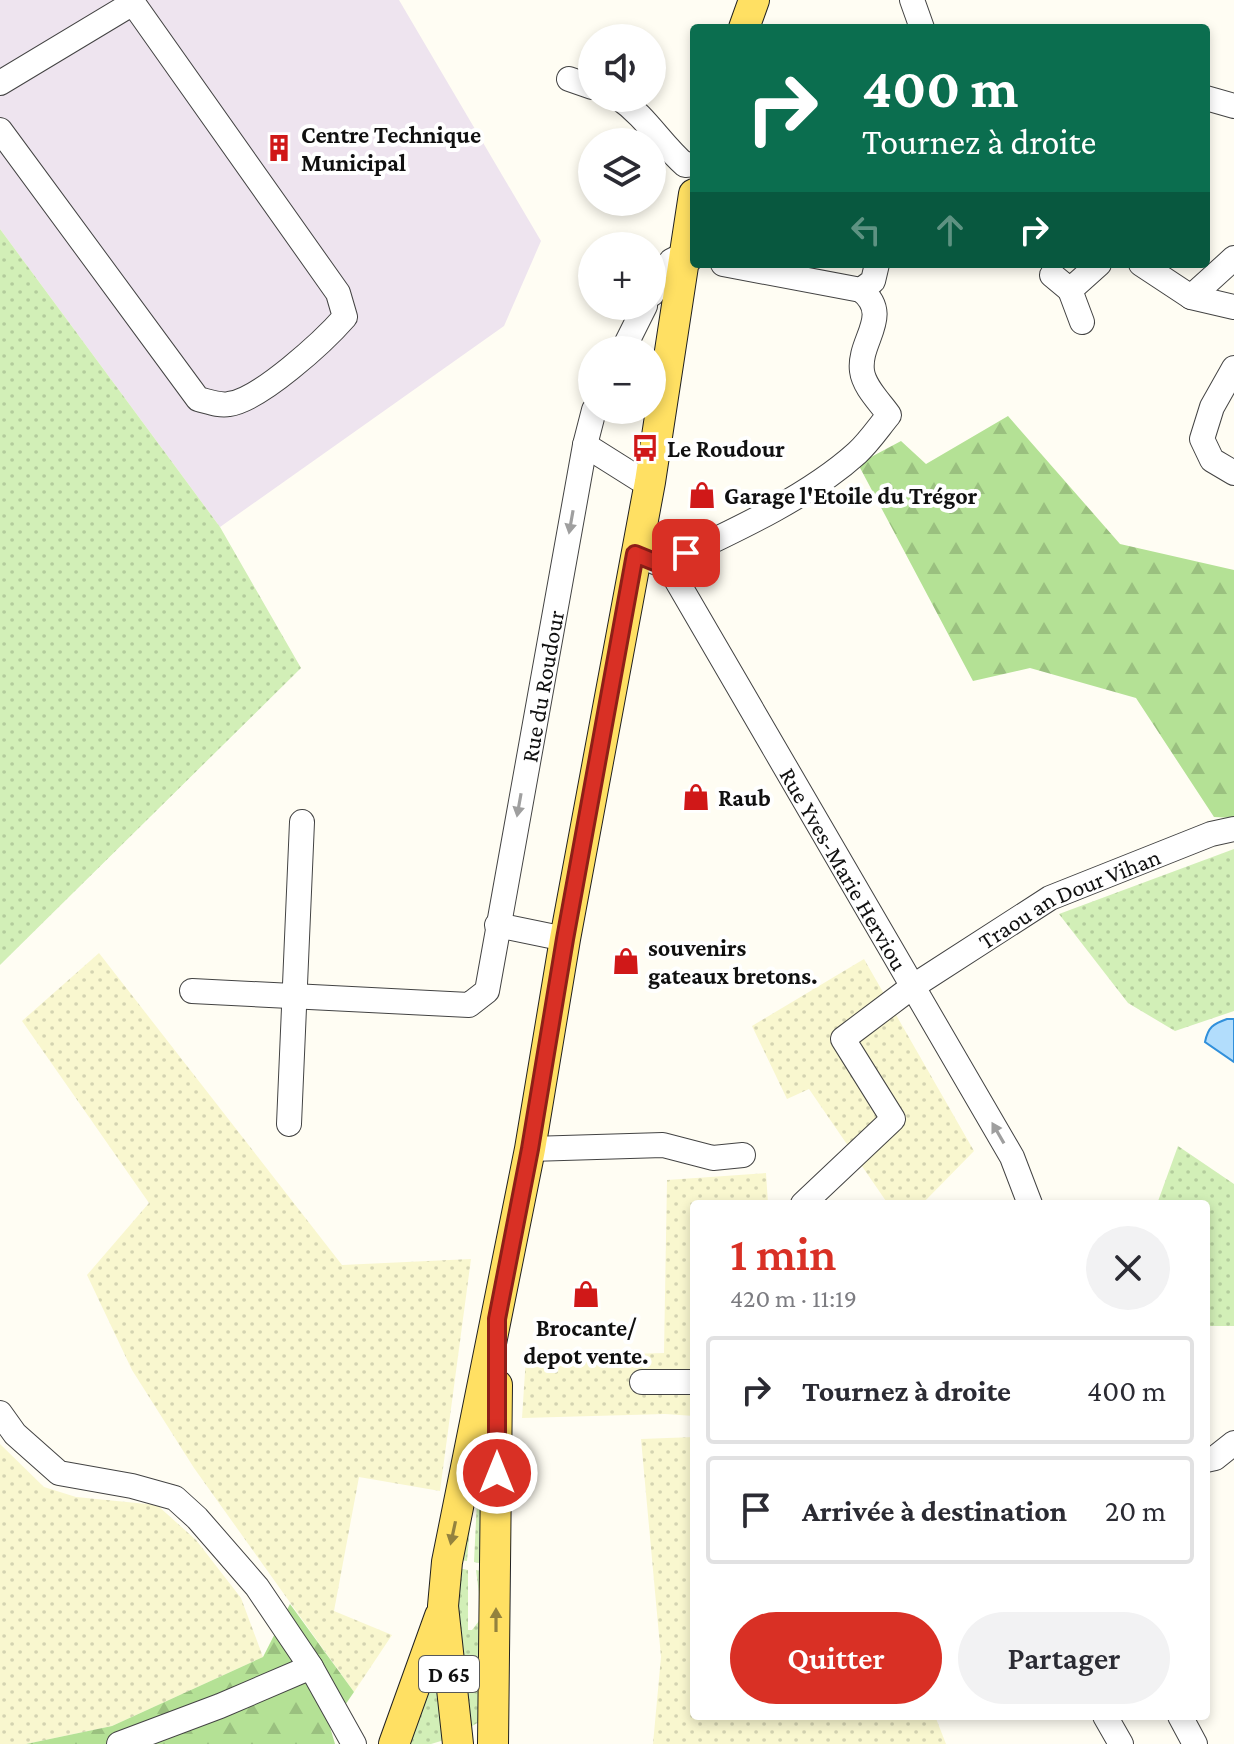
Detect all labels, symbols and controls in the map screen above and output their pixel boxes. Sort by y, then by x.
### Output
map controls [578,24,666,424]
button: sound [578,24,666,112]
icon: right [730,56,834,160]
text: 400 m [862,57,1018,119]
place label: Centre Technique Municipal [301,121,481,176]
text: Tournez à droite [862,122,1096,162]
button: layers [578,128,666,216]
building icon: Centre Technique Municipal [264,133,294,163]
icon: left [844,208,888,252]
icon: ahead [928,208,972,252]
icon: right [1012,208,1056,252]
button: + [578,232,666,320]
button: − [578,336,666,424]
bus stop icon: Le Roudour [630,433,660,463]
place label: Le Roudour [667,435,785,462]
shop icon: Garage l'Etoile du Trégor [687,480,717,510]
place label: Garage l'Etoile du Trégor [724,482,978,509]
one-way arrow [565,509,577,534]
pin [652,519,720,587]
icon: arrive [664,531,708,575]
street label: Rue du Roudour [515,607,569,764]
street label: Rue Yves-Marie Herviou [775,763,914,975]
shop icon: Raub [681,782,711,812]
place label: Raub [718,784,771,811]
one-way arrow [513,793,525,818]
street label: Traou an Dour Vihan [973,842,1164,954]
place label: souvenirs gateaux bretons. [648,934,818,989]
shop icon: souvenirs gateaux bretons. [611,946,641,976]
one-way arrow [991,1122,1005,1144]
button: close [1086,1226,1170,1310]
text: 1 min [730,1227,837,1280]
shop icon: Brocante/ depot vente. [571,1279,601,1309]
text: 420 m · 11:19 [730,1284,857,1313]
place label: Brocante/ depot vente. [523,1314,649,1369]
icon: right [734,1368,778,1412]
text: Tournez à droite [802,1374,1011,1407]
text: 400 m [1087,1374,1166,1407]
position arrow [455,1431,539,1515]
icon: arrive [734,1488,778,1532]
text: Arrivée à destination [802,1494,1067,1527]
text: 20 m [1105,1494,1166,1527]
one-way arrow [446,1521,459,1546]
one-way arrow [490,1607,502,1632]
button: Quitter [730,1612,942,1704]
button: Partager [958,1612,1170,1704]
road number: D 65 [419,1656,479,1692]

